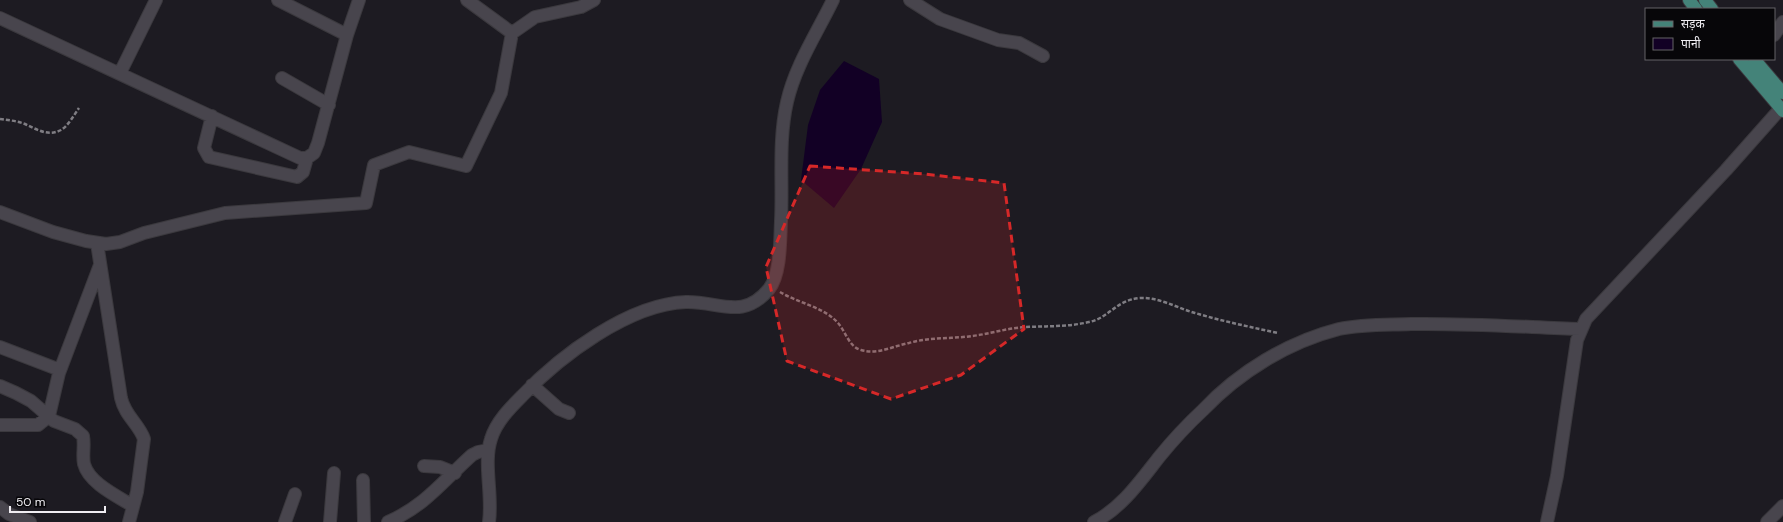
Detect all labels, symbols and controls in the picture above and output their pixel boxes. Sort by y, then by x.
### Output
legend [1645,8,1775,60]
text: सड़क [1681,16,1706,32]
text: पानी [1681,36,1702,52]
scale bar [10,488,105,514]
text: 50 m [16,494,45,510]

